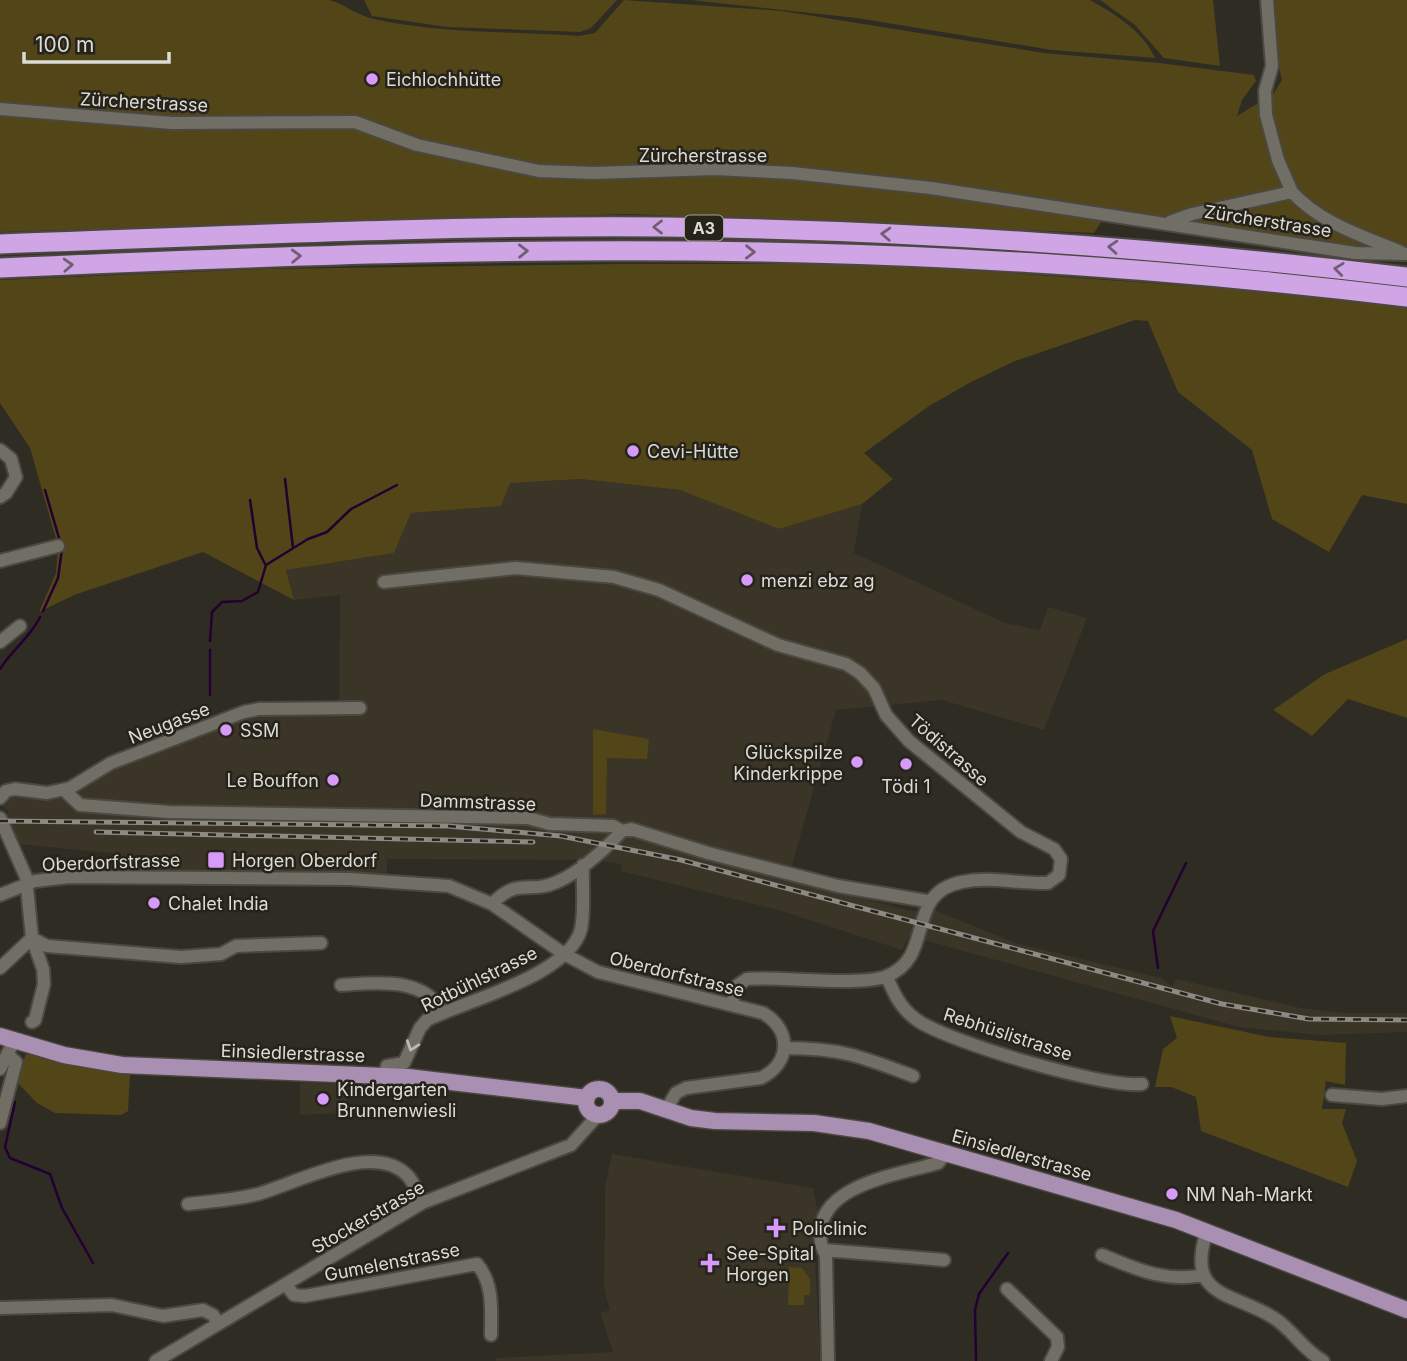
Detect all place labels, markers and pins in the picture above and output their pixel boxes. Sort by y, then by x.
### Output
place label: Eichlochhütte [386,69,501,90]
marker: Eichlochhütte [364,71,380,87]
place label: Cevi-Hütte [647,441,739,462]
marker: Cevi-Hütte [625,443,641,459]
place label: menzi ebz ag [761,570,875,591]
marker: menzi ebz ag [739,572,755,588]
place label: SSM [240,720,279,741]
marker: SSM [218,722,234,738]
place label: Glückspilze Kinderkrippe [733,742,843,784]
marker: Glückspilze Kinderkrippe [849,754,865,770]
marker: Tödi 1 [898,756,914,772]
place label: Le Bouffon [227,770,319,791]
marker: Le Bouffon [325,772,341,788]
place label: Tödi 1 [881,776,931,797]
marker: Horgen Oberdorf [206,850,226,870]
place label: Horgen Oberdorf [232,850,378,871]
place label: Chalet India [168,893,269,914]
marker: Chalet India [146,895,162,911]
place label: Kindergarten Brunnenwiesli [337,1079,456,1121]
marker: Kindergarten Brunnenwiesli [315,1091,331,1107]
place label: NM Nah-Markt [1186,1184,1313,1205]
marker: NM Nah-Markt [1164,1186,1180,1202]
marker: Policlinic [766,1218,786,1238]
place label: Policlinic [792,1218,867,1239]
place label: See-Spital Horgen [726,1243,814,1285]
marker: See-Spital Horgen [700,1253,720,1273]

